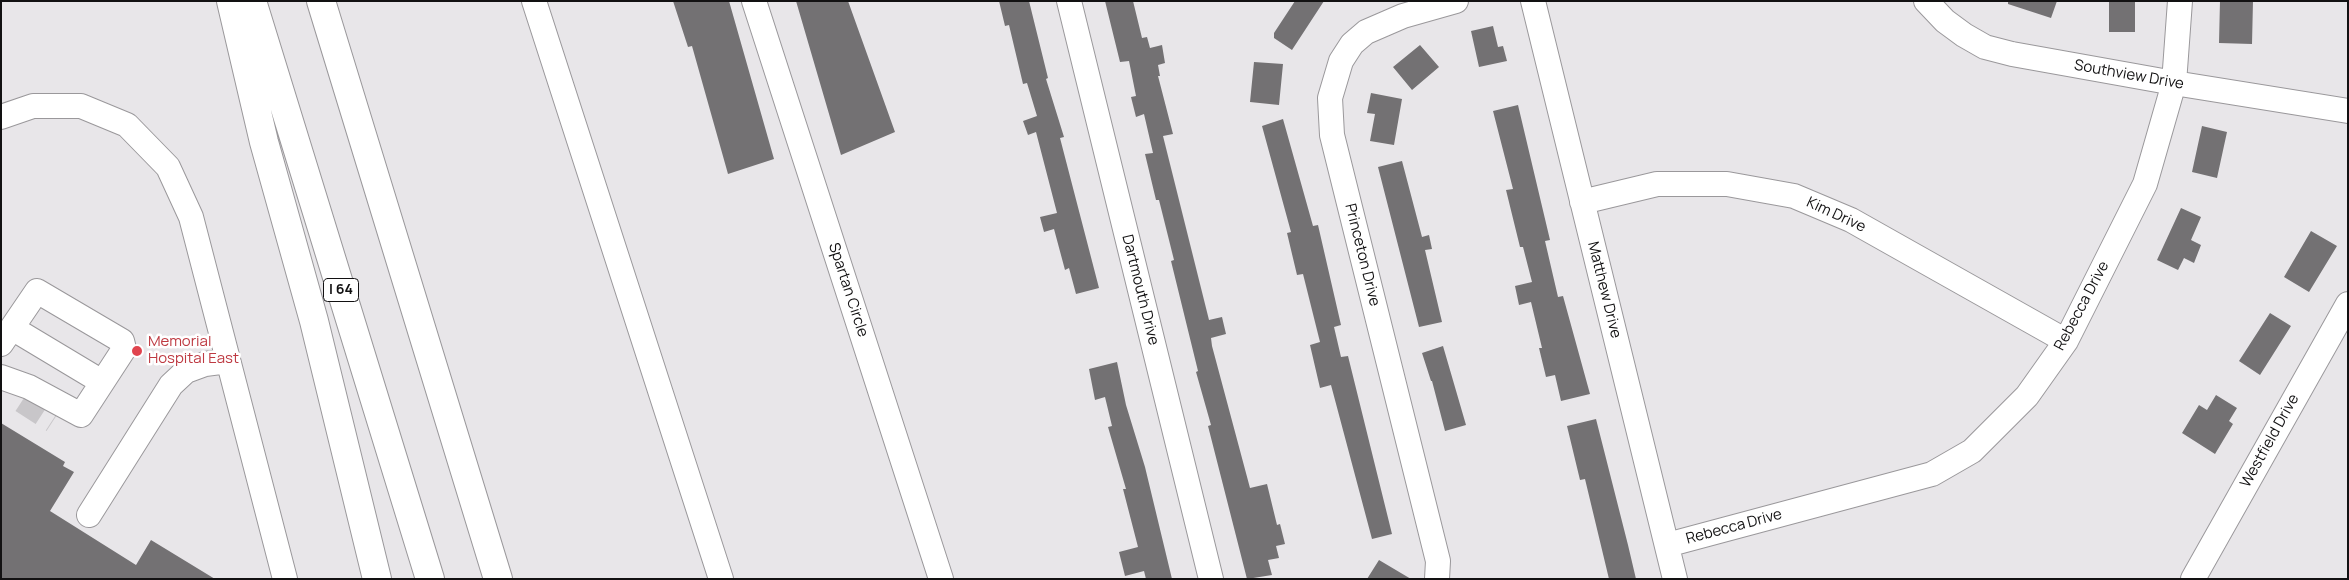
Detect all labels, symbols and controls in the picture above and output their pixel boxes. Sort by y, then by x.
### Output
street label: Southview Drive [2073,56,2185,94]
street label: Kim Drive [1804,193,1868,237]
street label: Princeton Drive [1341,202,1383,308]
street label: Dartmouth Drive [1118,233,1162,347]
street label: Matthew Drive [1583,240,1625,340]
street label: Spartan Circle [824,241,872,339]
street label: Rebecca Drive [2051,258,2113,354]
road number: I 64 [324,278,358,302]
place label: Memorial Hospital East [148,333,239,368]
marker: Memorial Hospital East [130,344,144,358]
street label: Westfield Drive [2237,391,2303,491]
street label: Rebecca Drive [1684,506,1784,548]

